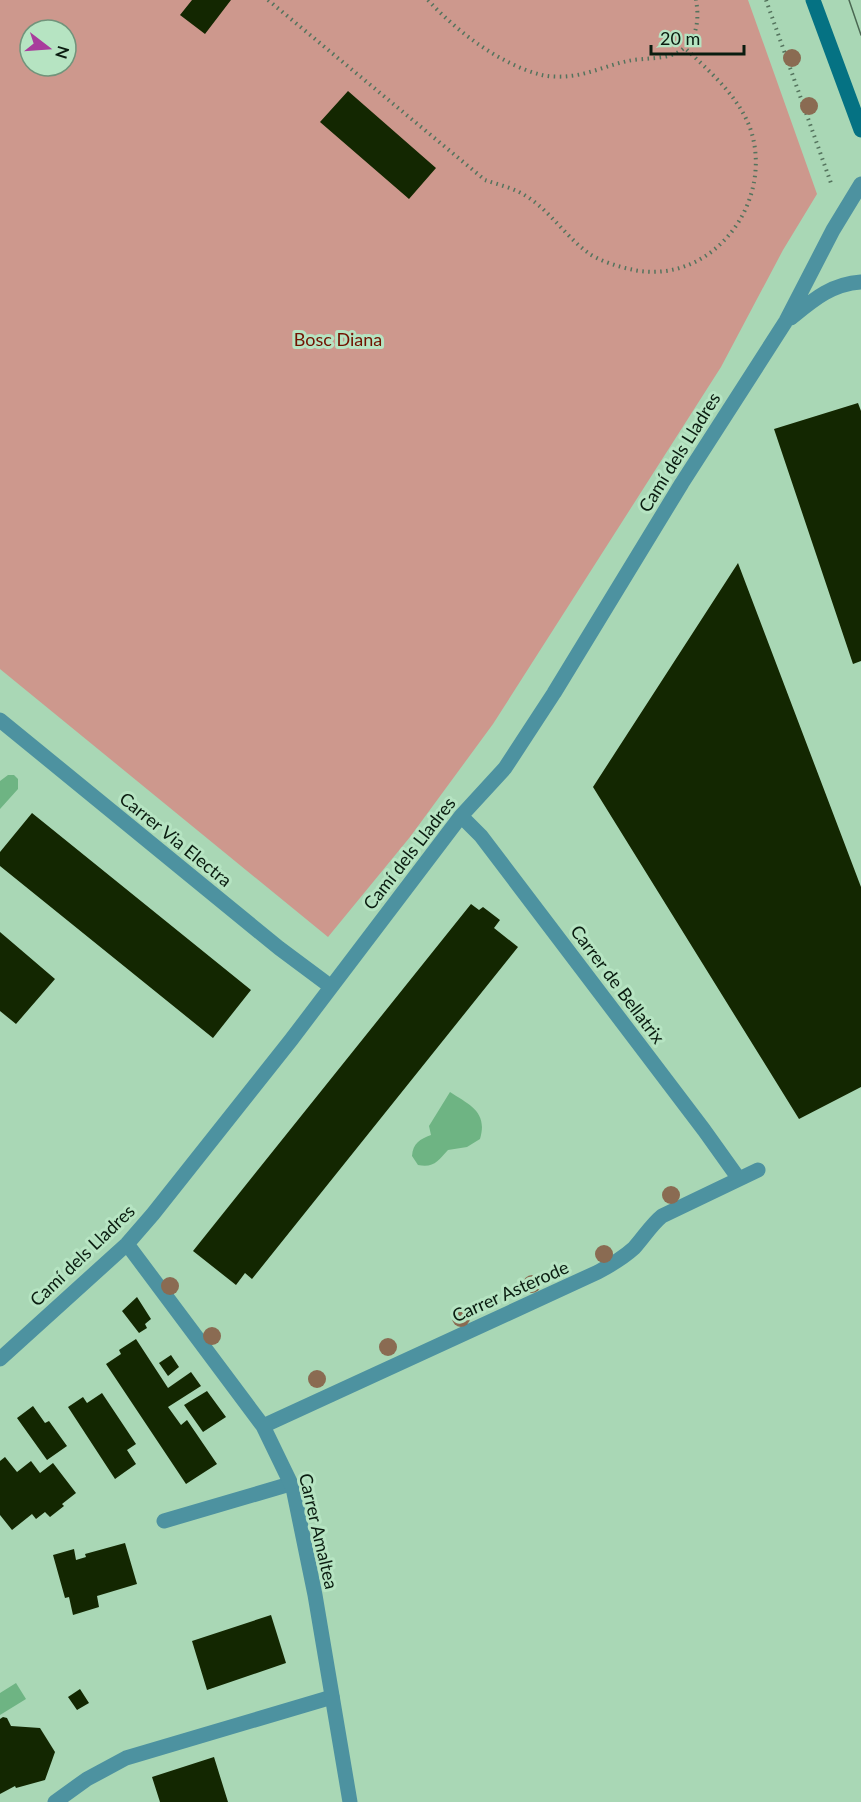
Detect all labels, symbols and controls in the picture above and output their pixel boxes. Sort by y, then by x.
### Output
north arrow [18,18,78,78]
scale bar [651,18,744,56]
text: 20 m [660,27,700,49]
text: N [52,44,74,61]
park label: Bosc Diana [294,328,382,350]
street label: Camí dels Lladres [633,388,725,516]
street label: Carrer Via Electra [116,787,236,891]
street label: Camí dels Lladres [358,792,460,914]
street label: Carrer de Bellatrix [566,920,670,1048]
street label: Camí dels Lladres [25,1199,139,1310]
street label: Carrer Asterode [448,1255,572,1327]
street label: Carrer Amaltea [295,1471,343,1591]

